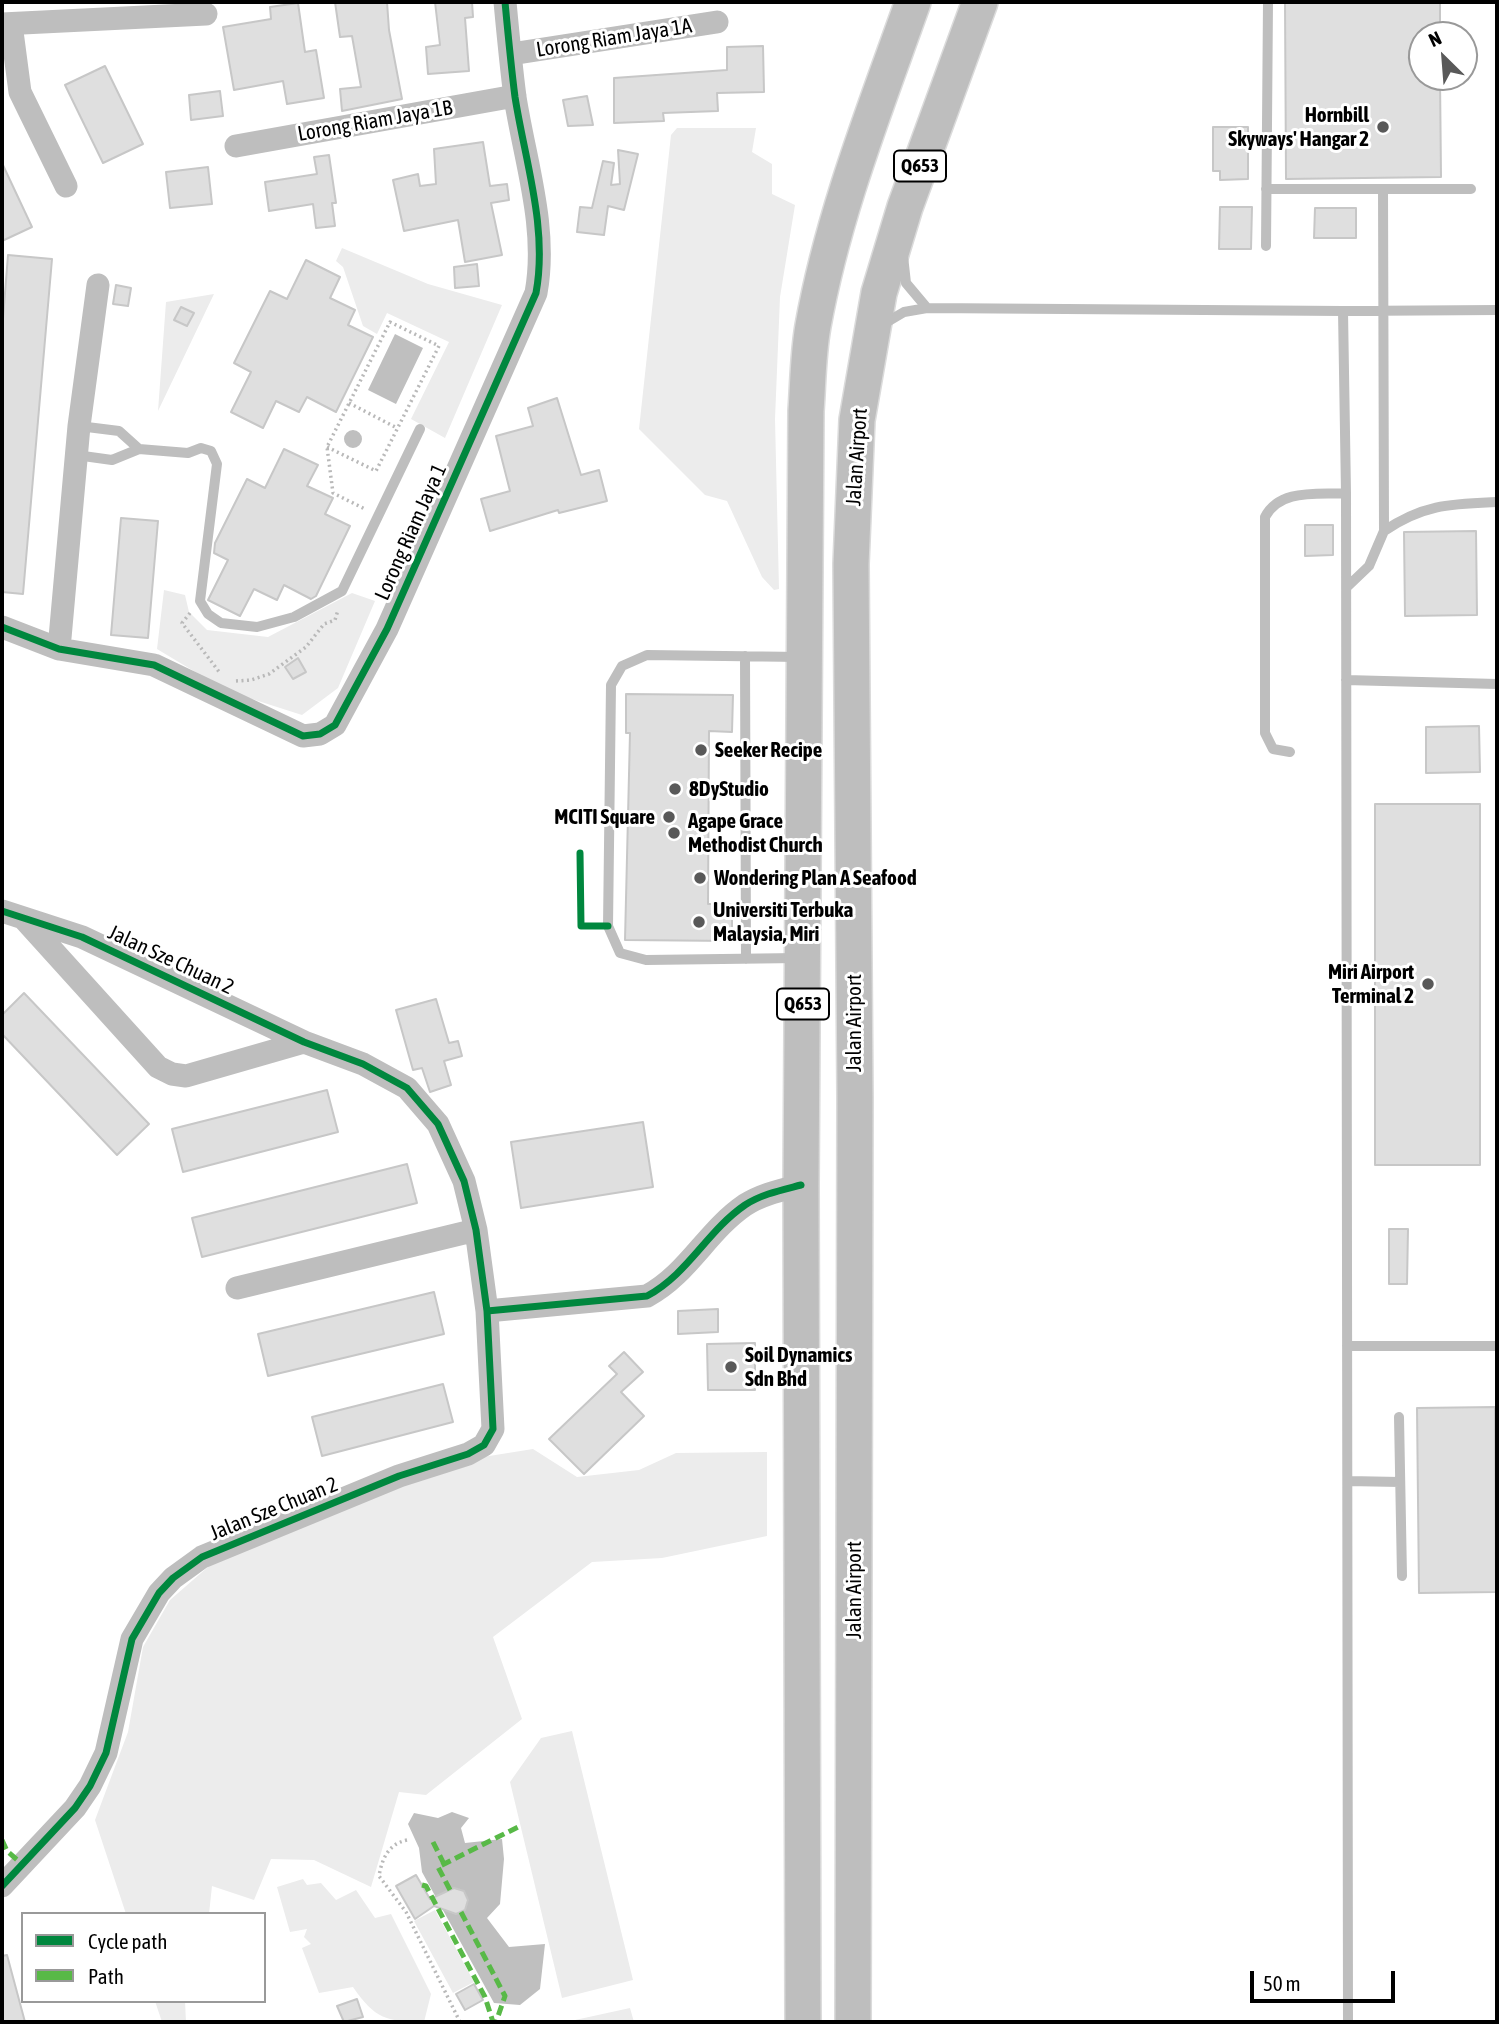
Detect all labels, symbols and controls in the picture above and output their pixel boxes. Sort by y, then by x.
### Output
street label: Lorong Riam Jaya 1A [535,13,693,63]
north arrow [1408,21,1478,91]
text: N [1425,26,1445,51]
street label: Lorong Riam Jaya 1B [296,95,454,147]
place label: Hornbill Skyways' Hangar 2 [1228,102,1369,152]
marker: Hornbill Skyways' Hangar 2 [1375,119,1391,135]
road number: Q653 [894,150,946,182]
street label: Jalan Airport [841,407,873,507]
street label: Lorong Riam Jaya 1 [370,460,452,604]
place label: Seeker Recipe [715,737,822,763]
marker: Seeker Recipe [693,742,709,758]
place label: 8DyStudio [689,776,769,802]
marker: 8DyStudio [667,781,683,797]
place label: MCITI Square [554,804,655,830]
place label: Agape Grace Methodist Church [688,808,823,858]
marker: MCITI Square [661,809,677,825]
marker: Agape Grace Methodist Church [666,825,682,841]
place label: Wondering Plan A Seafood [714,865,917,891]
marker: Wondering Plan A Seafood [692,870,708,886]
place label: Universiti Terbuka Malaysia, Miri [713,897,853,947]
marker: Universiti Terbuka Malaysia, Miri [691,914,707,930]
street label: Jalan Sze Chuan 2 [104,920,238,1000]
place label: Miri Airport Terminal 2 [1328,959,1414,1009]
street label: Jalan Airport [841,974,867,1072]
marker: Miri Airport Terminal 2 [1420,976,1436,992]
road number: Q653 [777,988,829,1020]
place label: Soil Dynamics Sdn Bhd [745,1342,852,1392]
marker: Soil Dynamics Sdn Bhd [723,1359,739,1375]
street label: Jalan Sze Chuan 2 [206,1472,342,1546]
street label: Jalan Airport [841,1541,867,1639]
legend [21,1912,266,2003]
text: Cycle path [88,1929,167,1953]
scale bar [1254,1958,1399,2002]
text: Path [88,1964,124,1988]
text: 50 m [1263,1971,1301,1995]

